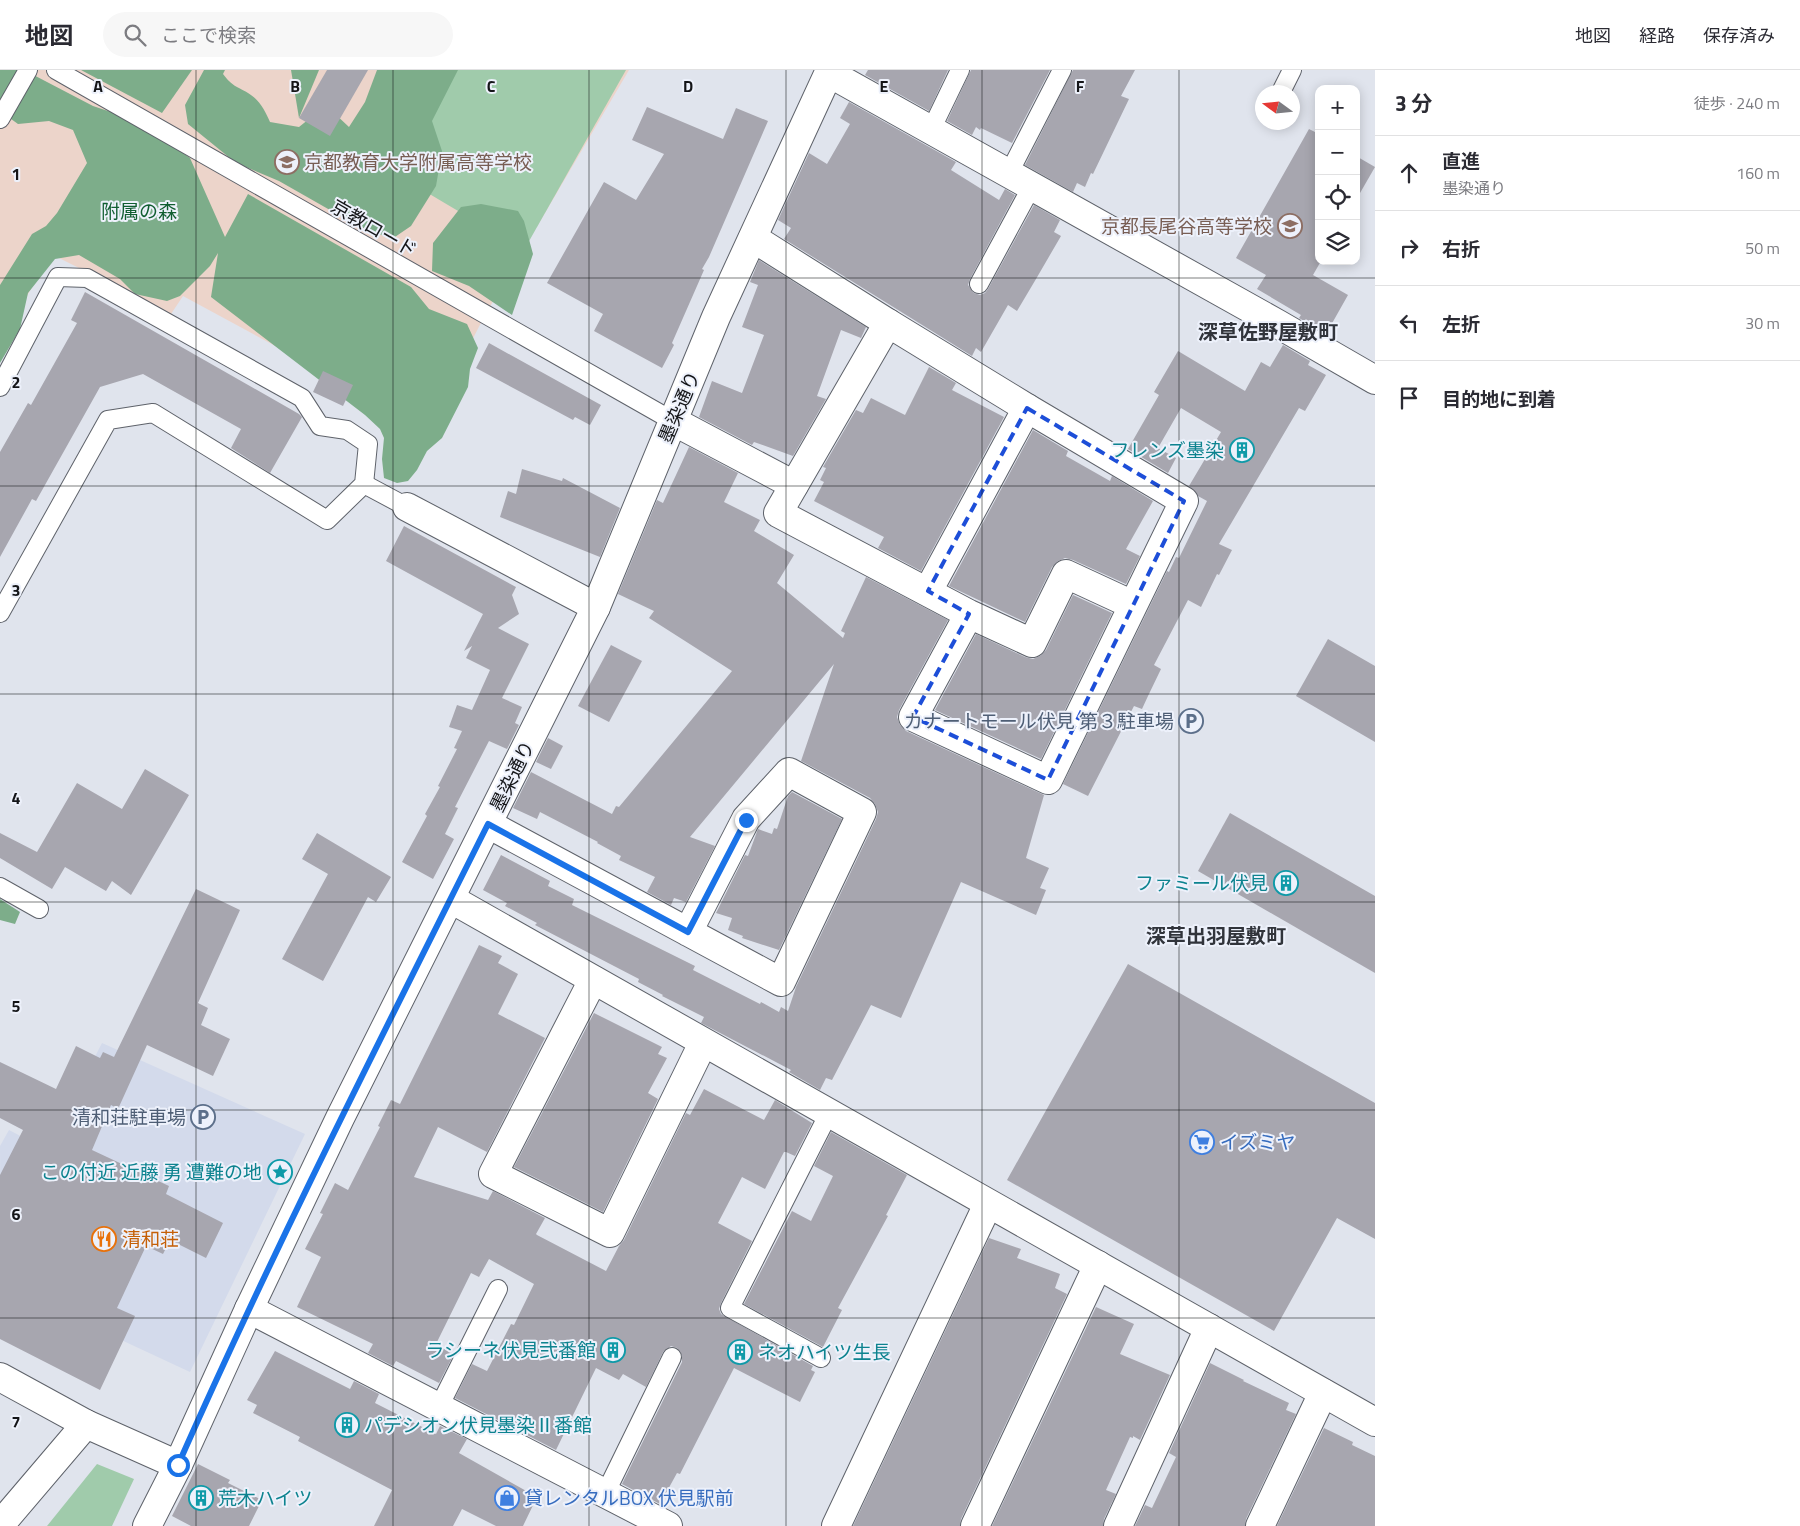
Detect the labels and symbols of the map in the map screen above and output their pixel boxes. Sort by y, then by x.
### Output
text: A [93,74,103,98]
text: B [290,74,300,98]
text: C [487,74,496,98]
text: D [683,74,693,98]
text: E [880,74,889,98]
text: F [1076,74,1085,98]
north arrow [1255,85,1300,130]
place label: 京都教育大学附属高等学校 [304,147,532,176]
school or university icon: 京都教育大学附属高等学校 [274,149,300,175]
text: 1 [12,162,20,186]
street label: 京教ロード [326,191,423,264]
park label: 附属の森 [101,196,177,225]
place label: 京都長尾谷高等学校 [1101,211,1272,240]
school or university icon: 京都長尾谷高等学校 [1277,213,1303,239]
district label: 深草佐野屋敷町 [1198,316,1338,347]
street label: 墨染通り [650,366,707,447]
text: 2 [12,370,20,394]
place label: フレンズ墨染 [1110,435,1224,464]
building icon: フレンズ墨染 [1229,437,1255,463]
text: 3 [12,578,20,602]
place label: カナートモール伏見 第３駐車場 [904,706,1174,735]
parking icon: カナートモール伏見 第３駐車場 [1178,708,1204,734]
street label: 墨染通り [482,735,541,816]
text: 4 [12,786,21,810]
route end [735,809,758,832]
place label: ファミール伏見 [1135,868,1268,897]
building icon: ファミール伏見 [1273,870,1299,896]
district label: 深草出羽屋敷町 [1146,920,1286,951]
text: 5 [12,994,21,1018]
place label: 清和荘駐車場 [72,1102,186,1131]
parking icon: 清和荘駐車場 [190,1104,216,1130]
place label: イズミヤ [1220,1127,1295,1156]
supermarket icon: イズミヤ [1189,1129,1215,1155]
place label: この付近 近藤 勇 遭難の地 [40,1157,262,1186]
place icon: この付近 近藤 勇 遭難の地 [267,1159,293,1185]
text: 6 [12,1202,21,1226]
place label: 清和荘 [122,1224,179,1253]
restaurant icon: 清和荘 [91,1226,117,1252]
place label: ラシーネ伏見弐番館 [425,1335,596,1364]
building icon: ラシーネ伏見弐番館 [600,1337,626,1363]
place label: ネオハイツ生長 [758,1337,891,1366]
building icon: ネオハイツ生長 [727,1339,753,1365]
text: 7 [12,1410,20,1434]
place label: パデシオン伏見墨染Ⅱ番館 [364,1410,592,1439]
building icon: パデシオン伏見墨染Ⅱ番館 [334,1412,360,1438]
route start [167,1454,190,1477]
place label: 荒木ハイツ [218,1483,313,1512]
place label: 貸レンタルBOX 伏見駅前 [524,1483,734,1512]
building icon: 荒木ハイツ [188,1485,214,1511]
shop icon: 貸レンタルBOX 伏見駅前 [494,1485,520,1511]

